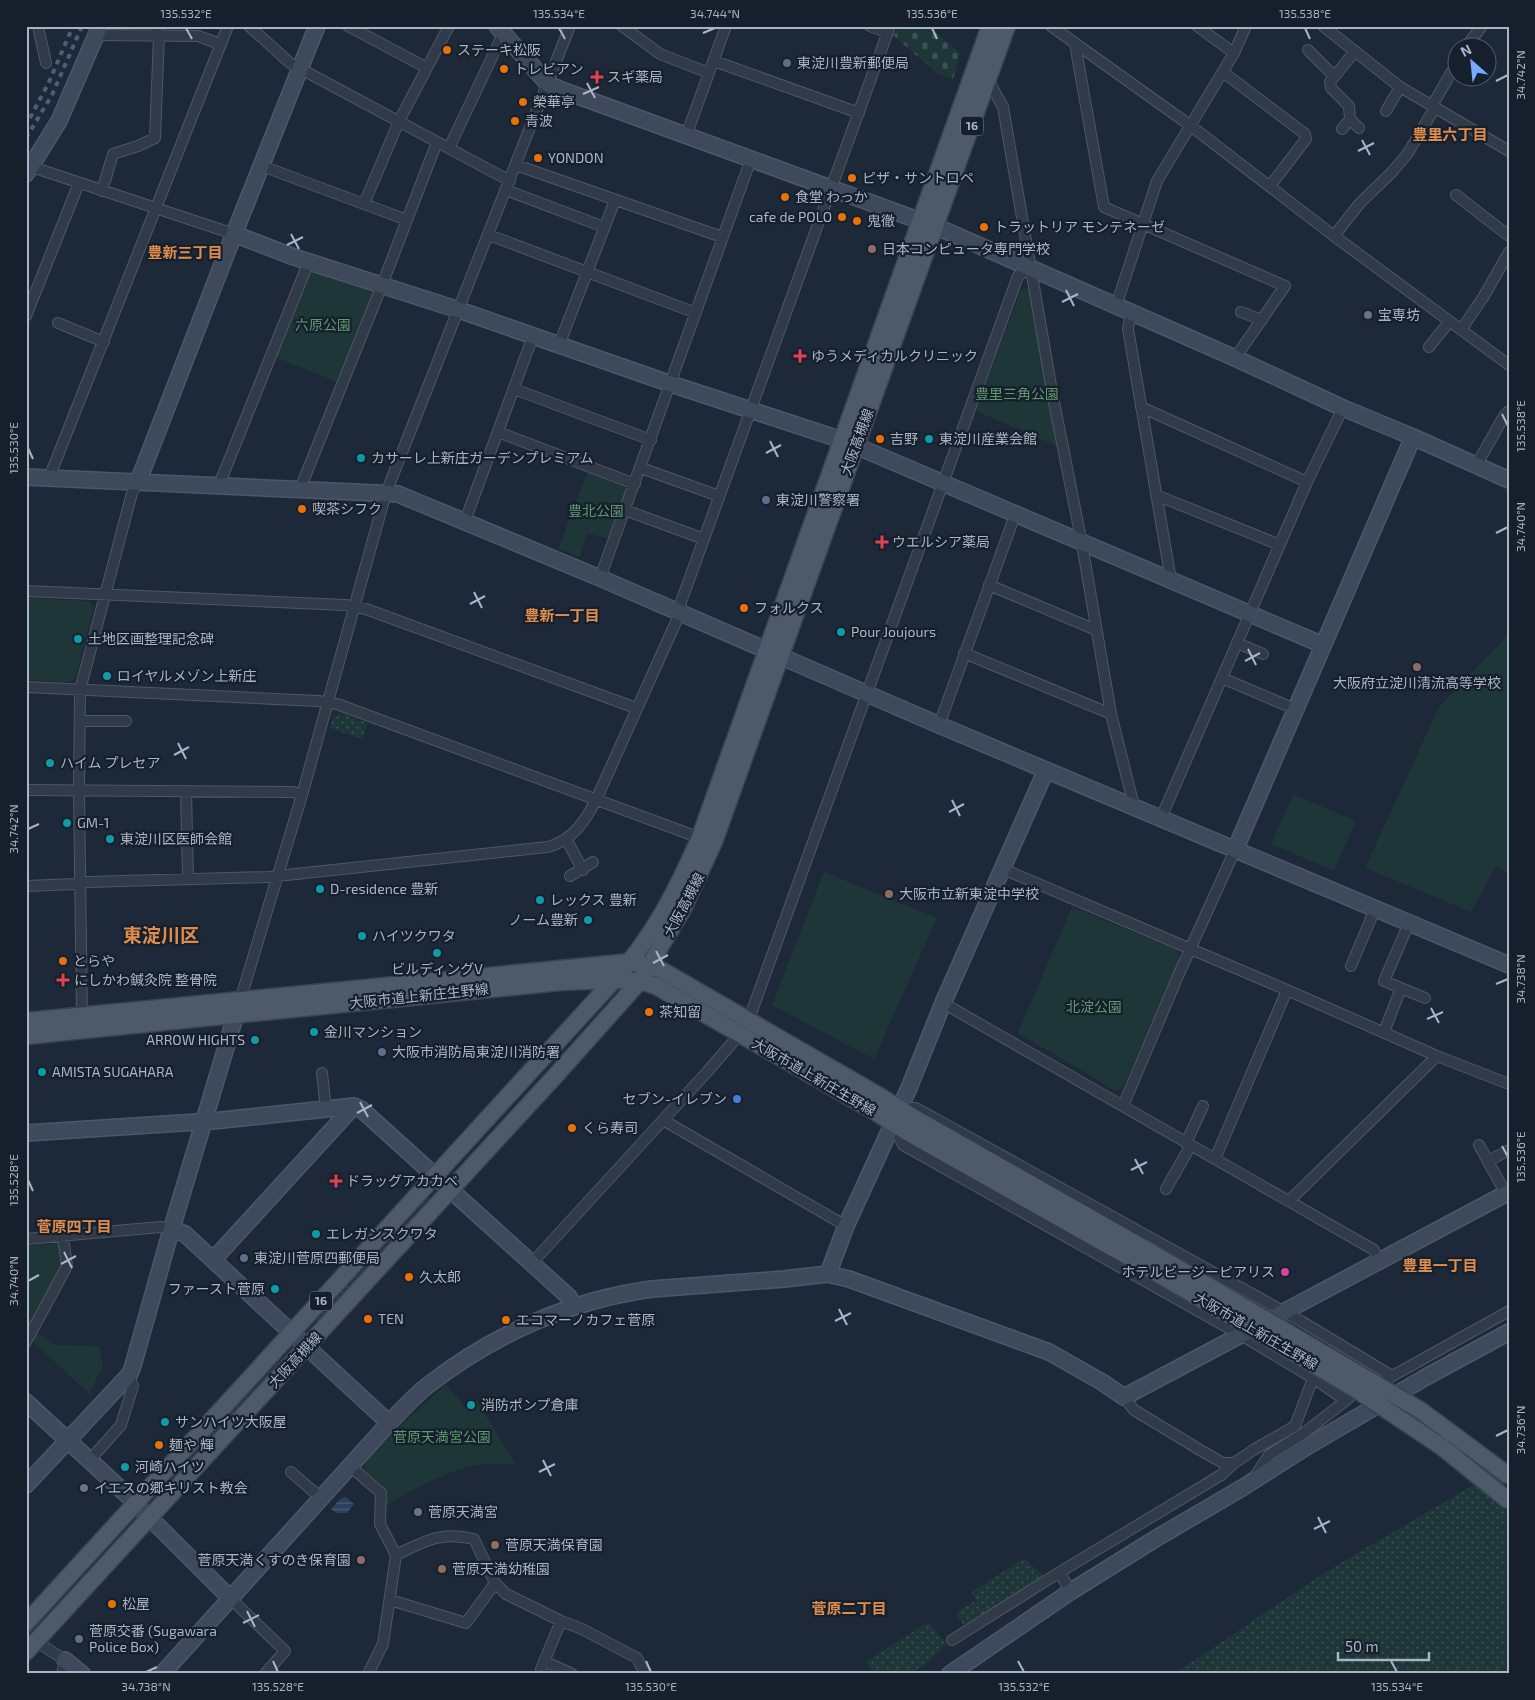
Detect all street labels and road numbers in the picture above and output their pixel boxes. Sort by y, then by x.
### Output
road number: 16 [961,116,983,136]
street label: 大阪高槻線 [837,406,876,478]
street label: 大阪高槻線 [660,870,707,940]
street label: 大阪市道上新庄生野線 [348,980,489,1011]
street label: 大阪市道上新庄生野線 [749,1034,879,1119]
street label: 大阪市道上新庄生野線 [1191,1288,1321,1373]
road number: 16 [310,1292,332,1310]
street label: 大阪高槻線 [265,1328,325,1391]

